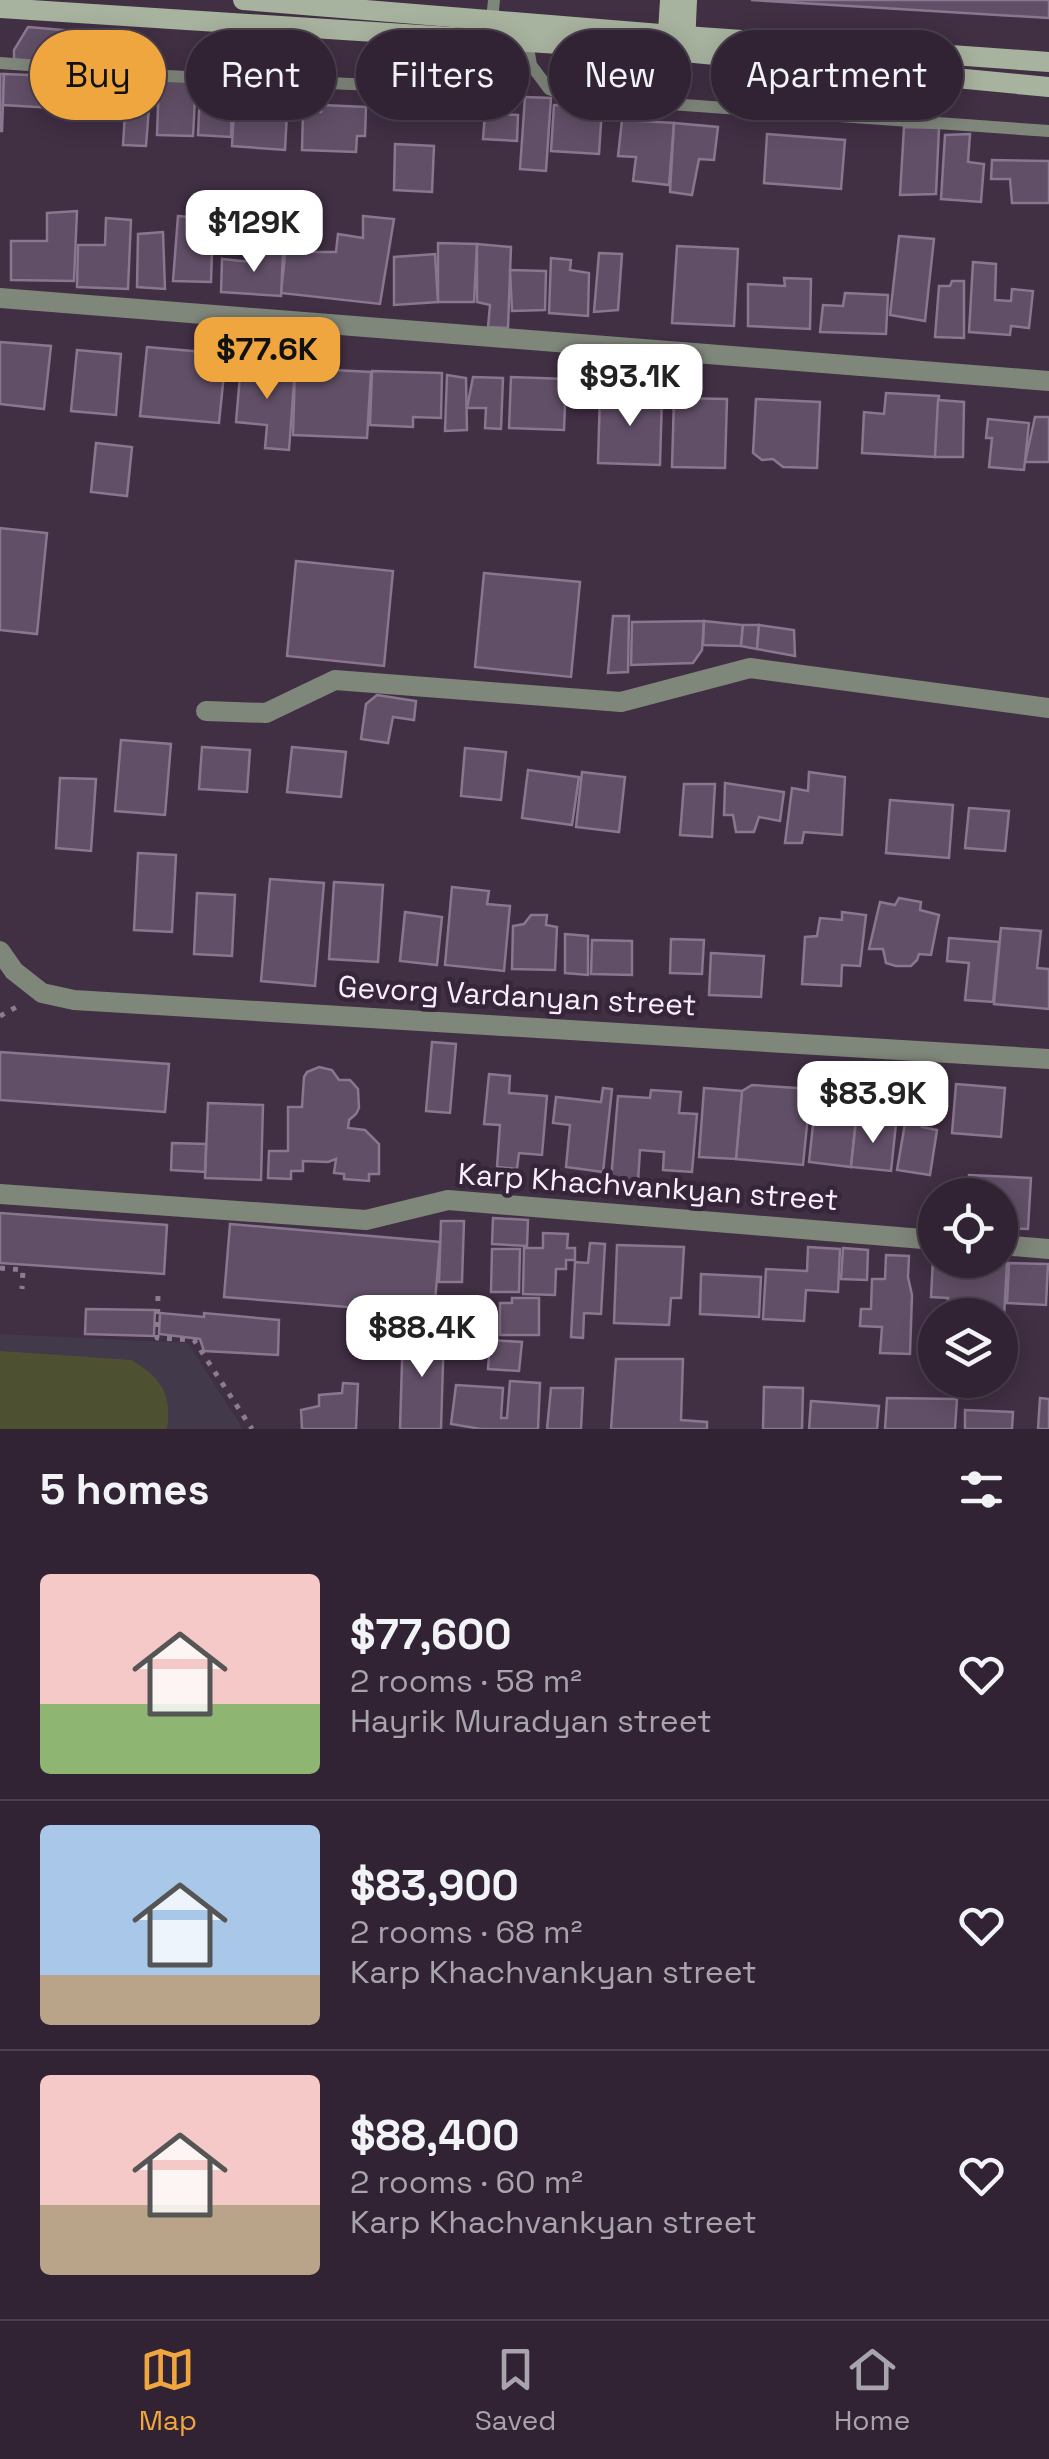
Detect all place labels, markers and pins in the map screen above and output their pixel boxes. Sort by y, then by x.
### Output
pin: $129K [184,190,324,275]
pin: $77.6K [186,317,348,402]
pin: $93.1K [549,344,711,429]
pin: $83.9K [792,1061,954,1146]
pin: $88.4K [341,1295,503,1380]

